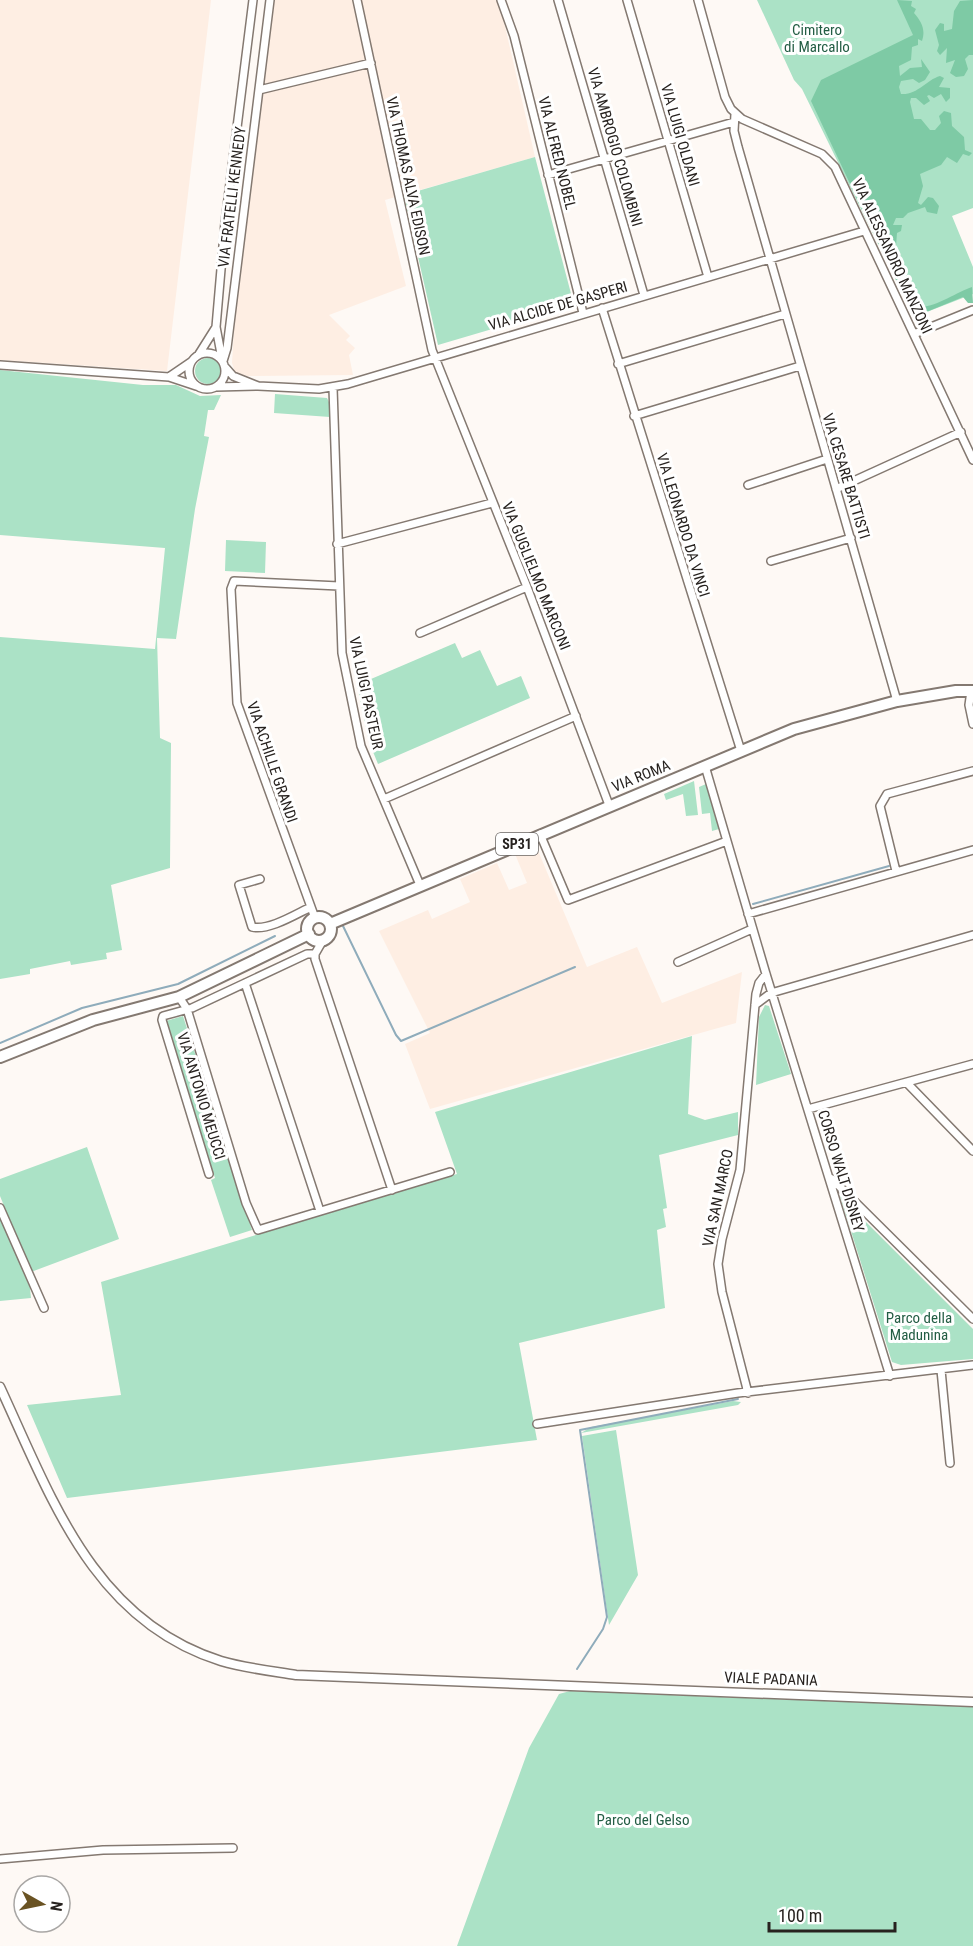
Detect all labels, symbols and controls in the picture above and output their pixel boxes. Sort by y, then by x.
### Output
park label: Cimitero di Marcallo [784,21,850,56]
street label: VIA AMBROGIO COLOMBINI [584,66,646,228]
street label: VIA LUIGI OLDANI [657,82,703,188]
street label: VIA THOMAS ALVA EDISON [382,95,434,257]
street label: VIA ALFRED NOBEL [534,95,580,211]
street label: VIA FRATELLI KENNEDY [214,125,250,268]
street label: VIA ALESSANDRO MANZONI [848,176,936,336]
street label: VIA ALCIDE DE GASPERI [486,278,630,334]
street label: VIA CESARE BATTISTI [818,411,874,541]
street label: VIA LEONARDO DA VINCI [653,451,713,599]
street label: VIA GUGLIELMO MARCONI [498,499,574,653]
street label: VIA LUIGI PASTEUR [345,635,387,751]
street label: VIA ACHILLE GRANDI [243,699,301,825]
street label: VIA ROMA [609,756,673,796]
road number: SP31 [496,833,538,855]
street label: VIA ANTONIO MEUCCI [173,1030,229,1162]
street label: CORSO WALT DISNEY [814,1108,868,1234]
street label: VIA SAN MARCO [699,1148,737,1248]
park label: Parco della Madunina [886,1309,952,1344]
street label: VIALE PADANIA [724,1668,819,1690]
park label: Parco del Gelso [597,1811,689,1829]
north arrow [12,1874,72,1934]
scale bar [769,1895,895,1933]
text: N [46,1900,66,1913]
text: 100 m [778,1905,822,1926]

